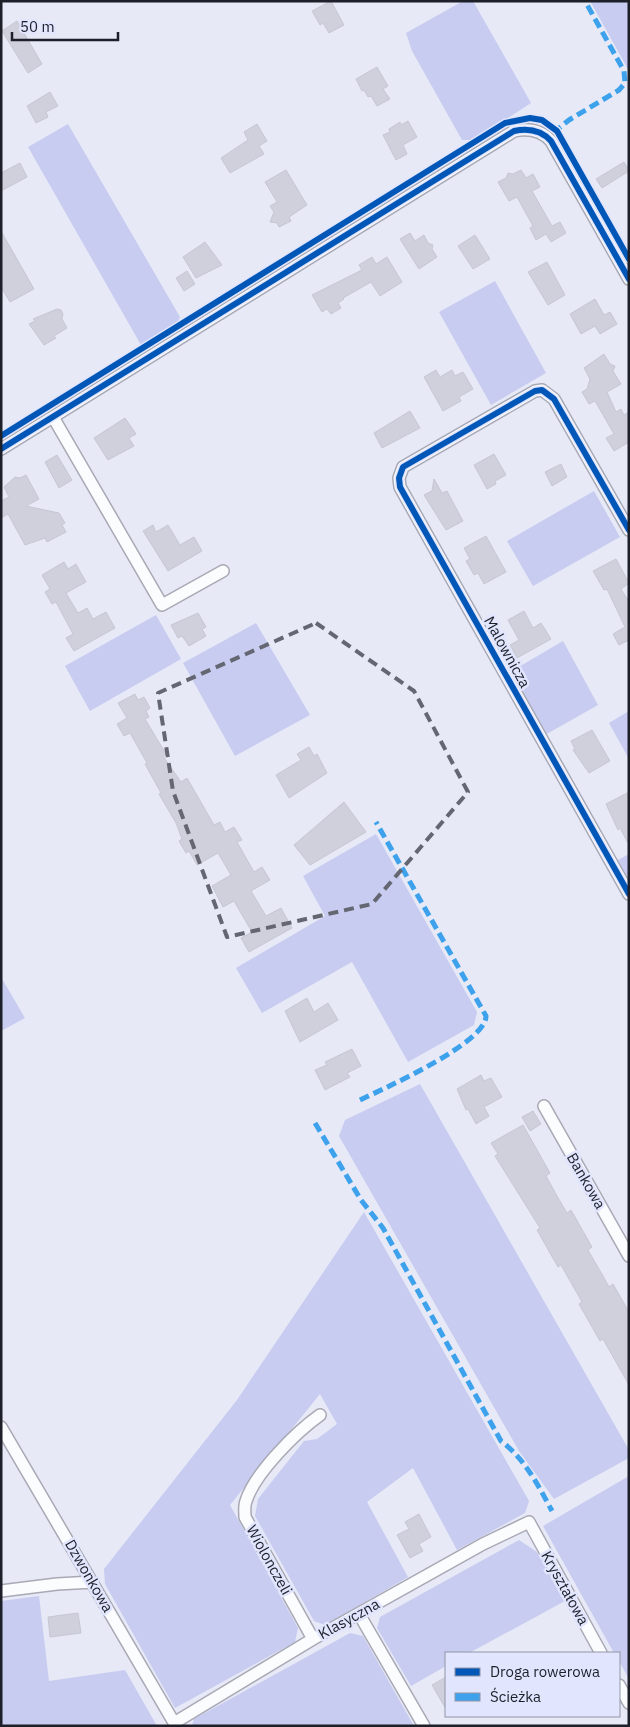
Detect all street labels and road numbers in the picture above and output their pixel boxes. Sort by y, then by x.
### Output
street label: Malownicza [480,613,535,691]
street label: Bankowa [563,1149,610,1212]
street label: Wiolonczeli [242,1522,296,1598]
street label: Dzwonkowa [61,1536,118,1615]
street label: Kryształowa [537,1547,594,1628]
street label: Klasyczna [315,1594,383,1643]

